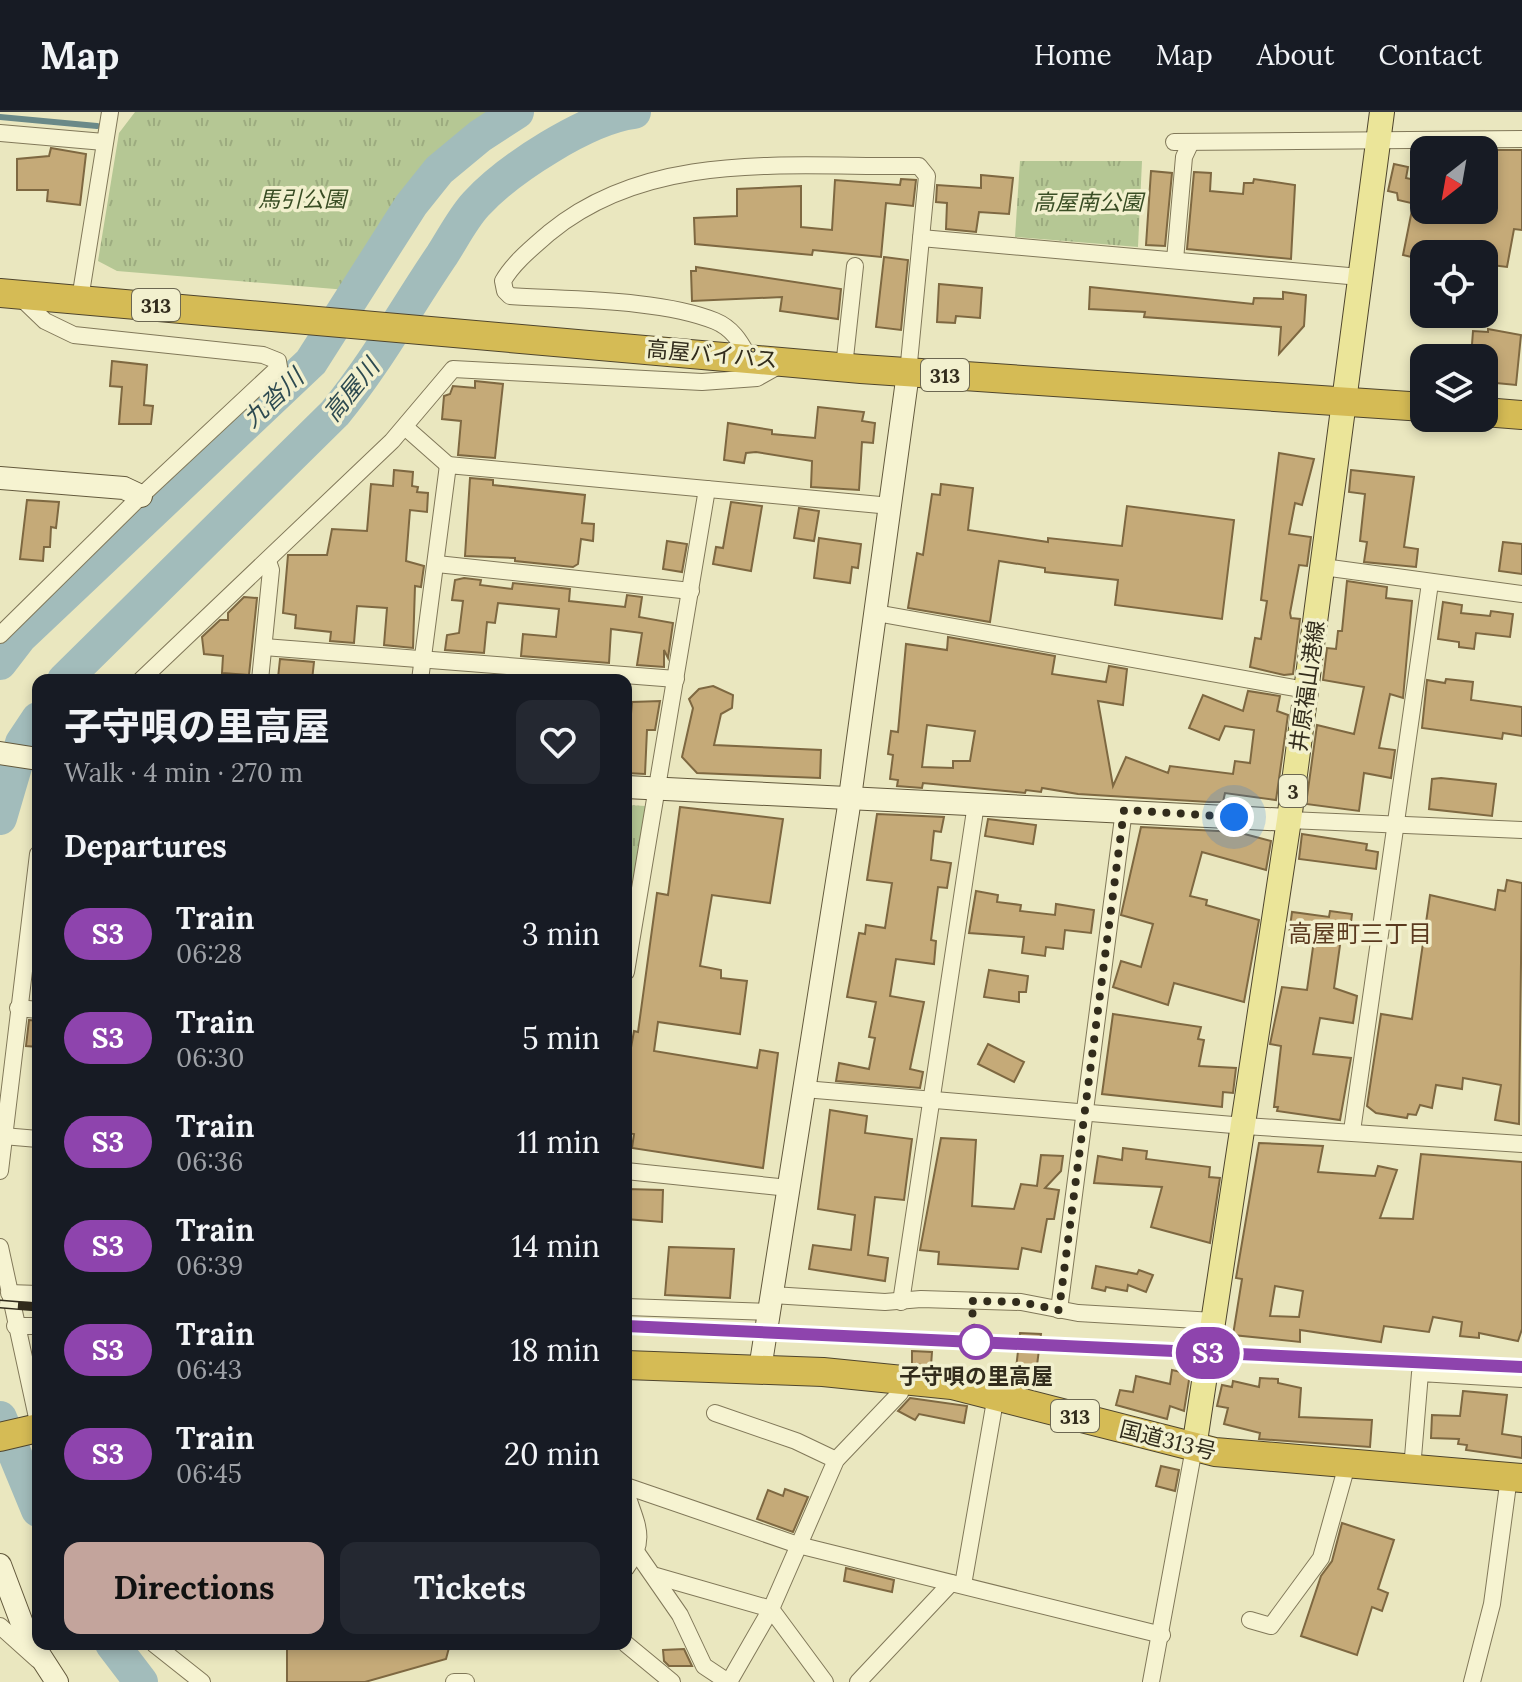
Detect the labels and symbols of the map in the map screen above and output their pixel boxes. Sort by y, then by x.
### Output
north arrow [1410,136,1498,224]
park label: 馬引公園 [258,185,349,213]
park label: 高屋南公園 [1033,188,1146,216]
road number: 313 [132,289,180,321]
street label: 高屋バイパス [645,334,779,374]
water label: 高屋川 [316,350,388,428]
road number: 313 [921,359,969,391]
water label: 九沓川 [236,360,312,434]
street label: 井原福山港線 [1284,619,1330,753]
road number: 3 [1279,775,1307,807]
your location [1214,797,1254,837]
district label: 高屋町三丁目 [1288,918,1432,949]
marker: 子守唄の里高屋 [959,1325,993,1359]
line badge: S3 [1172,1327,1244,1379]
place label: 子守唄の里高屋 [899,1362,1053,1390]
road number: 313 [1051,1400,1099,1432]
street label: 国道313号 [1117,1414,1219,1466]

